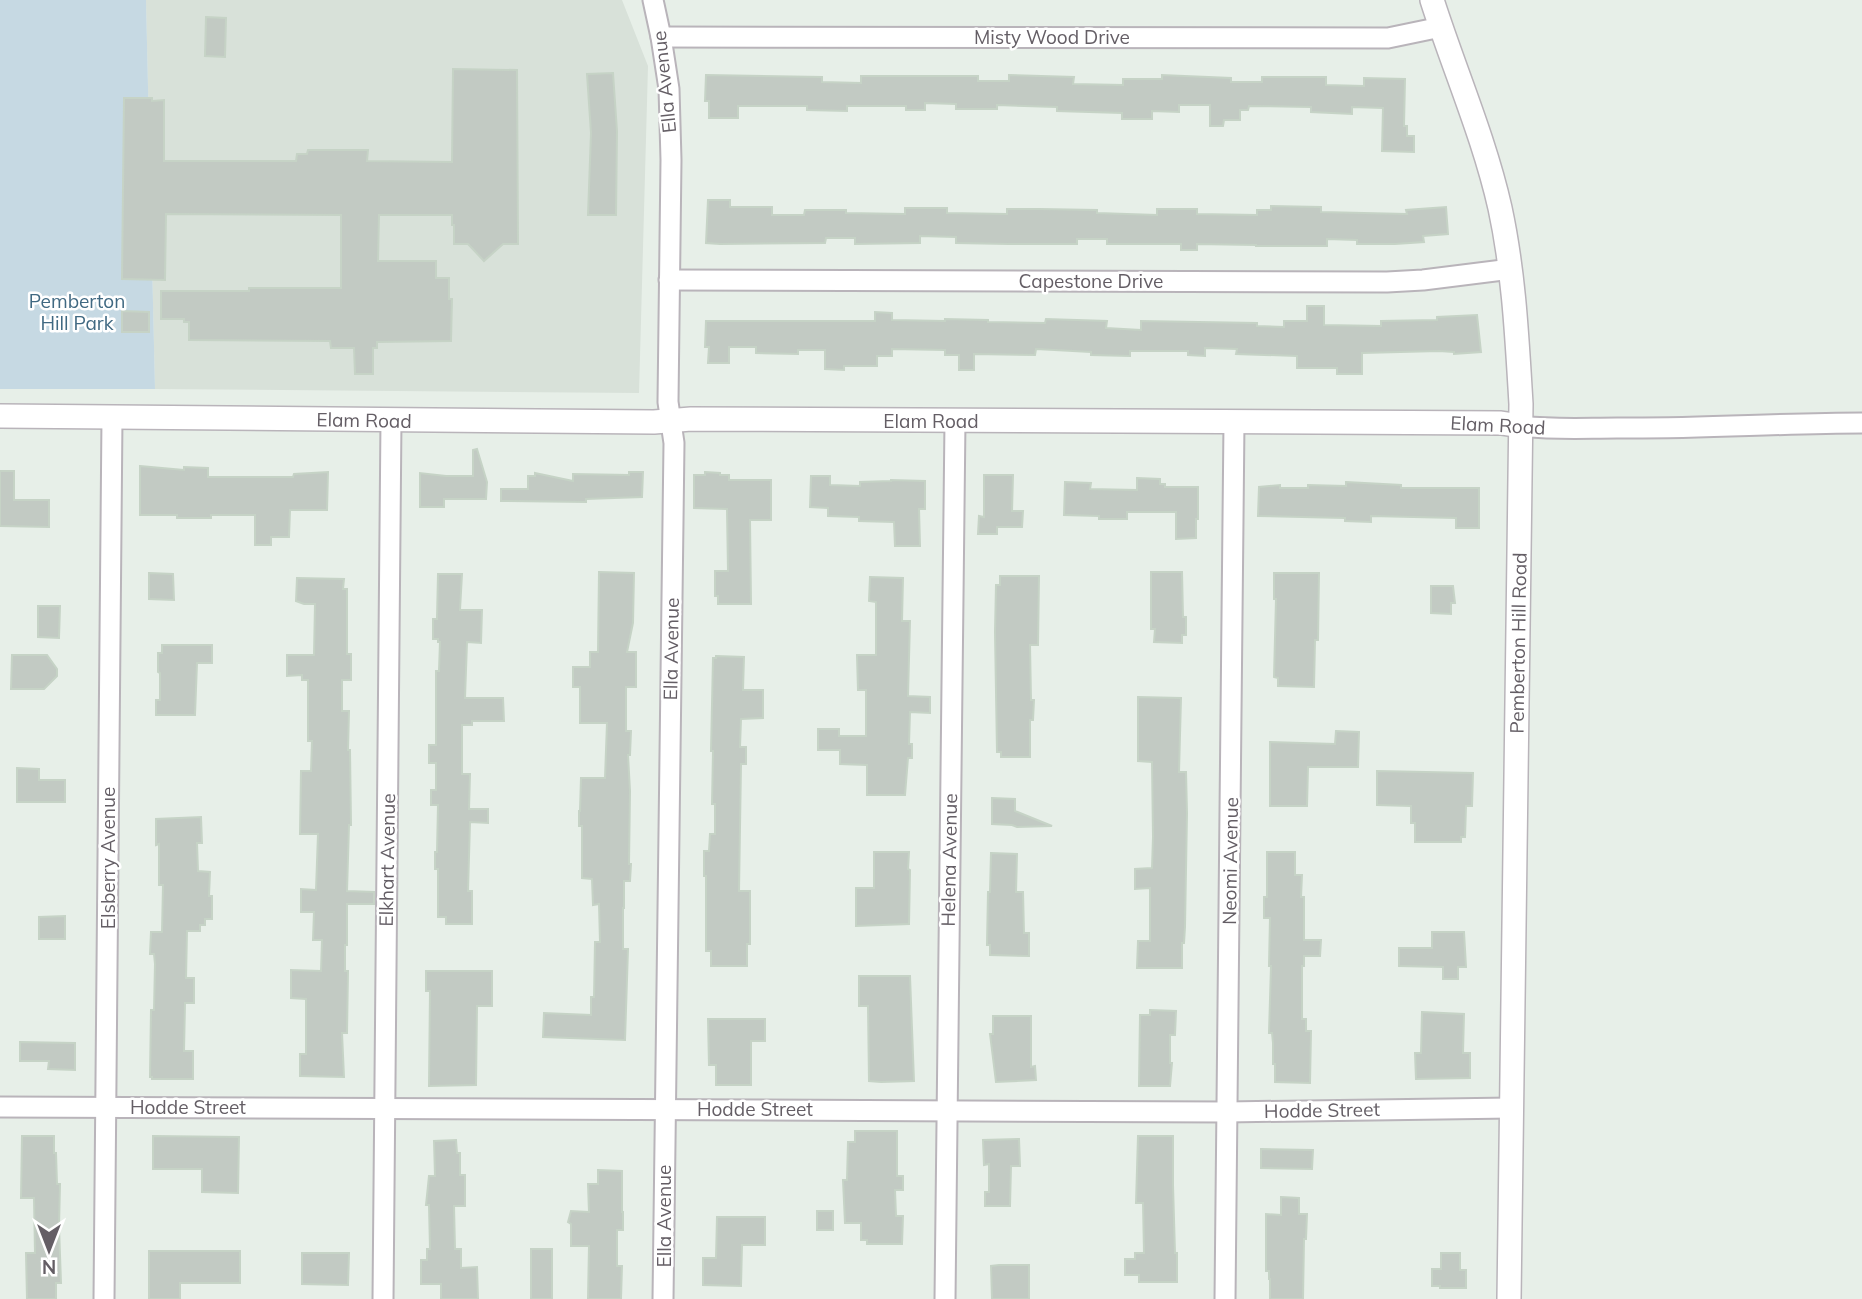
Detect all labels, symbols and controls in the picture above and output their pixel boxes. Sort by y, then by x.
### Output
street label: Misty Wood Drive [974,25,1130,49]
street label: Ella Avenue [647,30,681,134]
street label: Capestone Drive [1019,269,1163,293]
park label: Pemberton Hill Park [29,289,125,335]
street label: Elam Road [316,407,412,433]
street label: Elam Road [883,409,979,433]
street label: Elam Road [1450,411,1546,439]
street label: Pemberton Hill Road [1504,552,1532,734]
street label: Ella Avenue [658,597,684,701]
street label: Elsberry Avenue [96,787,120,929]
street label: Elkhart Avenue [374,793,400,927]
street label: Helena Avenue [936,793,962,927]
street label: Neomi Avenue [1217,797,1243,925]
street label: Hodde Street [130,1095,246,1119]
street label: Hodde Street [697,1097,813,1121]
street label: Hodde Street [1264,1097,1381,1123]
street label: Ella Avenue [652,1165,676,1267]
north arrow [14,1215,84,1285]
text: N [42,1255,56,1279]

